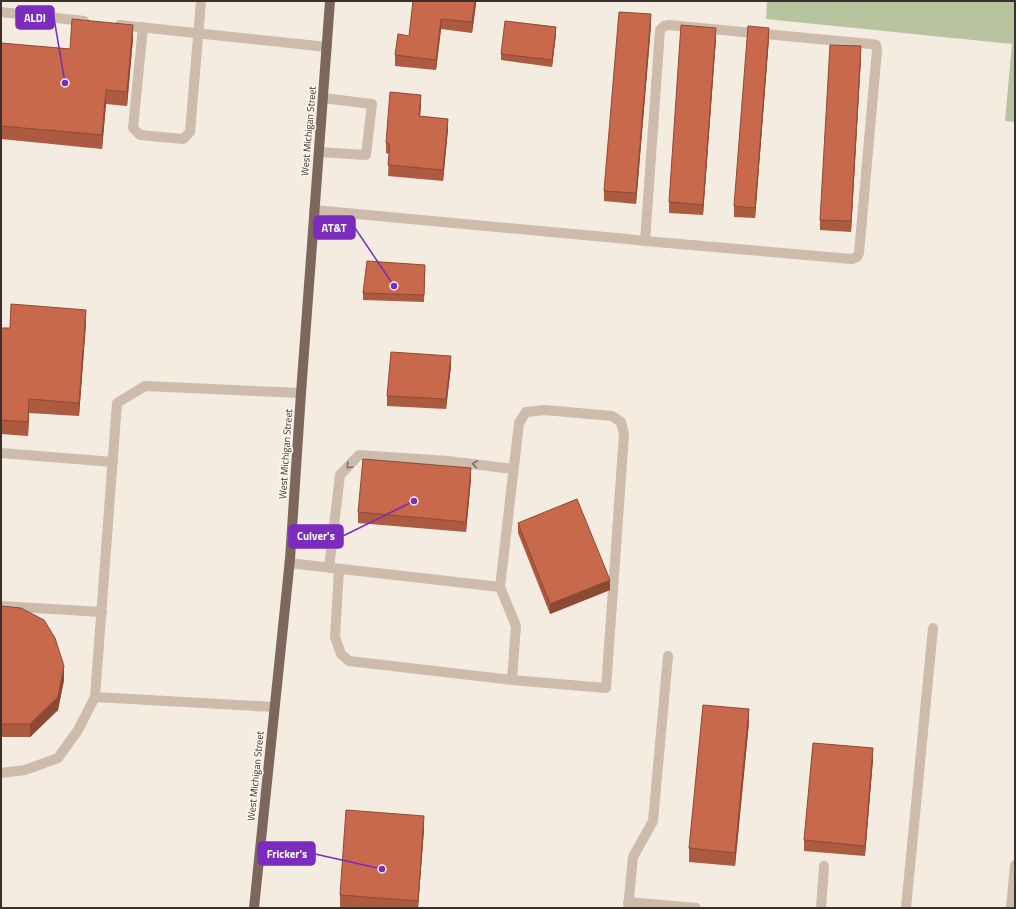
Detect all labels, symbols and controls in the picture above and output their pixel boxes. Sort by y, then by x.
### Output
callout: ALDI [16,6,54,29]
text: ALDI [24,10,46,26]
street label: West Michigan Street [297,85,320,177]
callout: AT&T [314,216,355,239]
text: AT&T [321,220,347,236]
street label: West Michigan Street [275,408,296,499]
one-way arrow [472,460,478,469]
one-way arrow [346,461,354,468]
callout: Culver's [289,525,343,548]
text: Culver's [297,528,335,544]
street label: West Michigan Street [243,730,268,822]
callout: Fricker's [258,842,315,865]
text: Fricker's [267,846,307,862]

